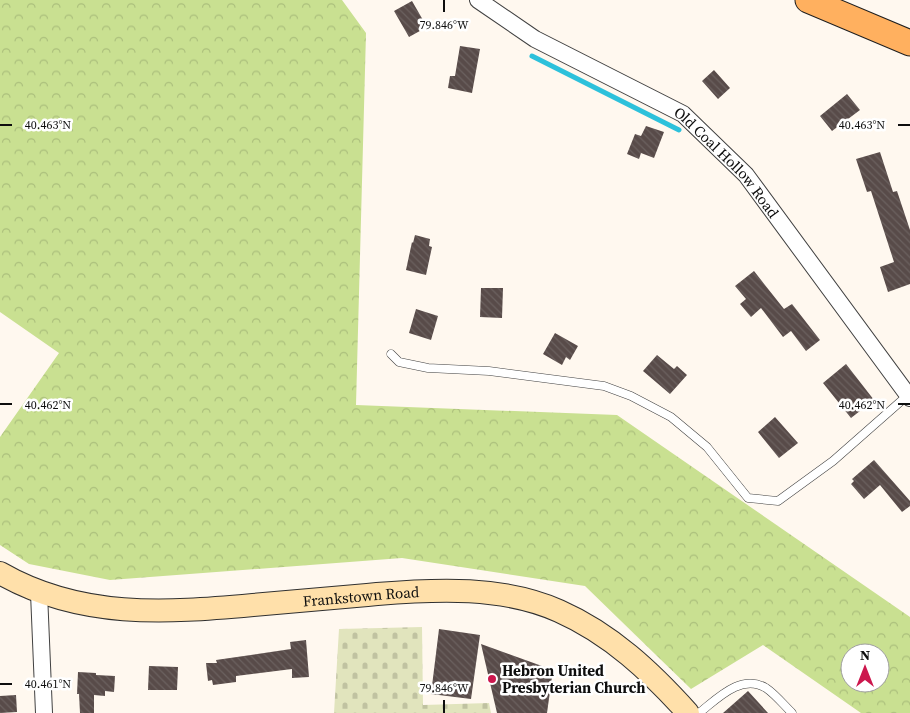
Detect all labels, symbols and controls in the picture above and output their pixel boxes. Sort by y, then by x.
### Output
text: 79.846°W [419,17,469,33]
street label: Old Coal Hollow Road [671,101,785,222]
text: 40.463°N [25,117,71,133]
text: 40.463°N [839,117,885,133]
text: 40.462°N [25,397,71,413]
text: 40.462°N [839,397,885,413]
street label: Frankstown Road [302,581,420,611]
north arrow [840,643,890,693]
text: N [860,645,870,665]
place label: Hebron United Presbyterian Church [502,660,645,698]
marker: Hebron United Presbyterian Church [486,673,498,685]
text: 40.461°N [25,676,71,692]
text: 79.846°W [419,680,469,696]

